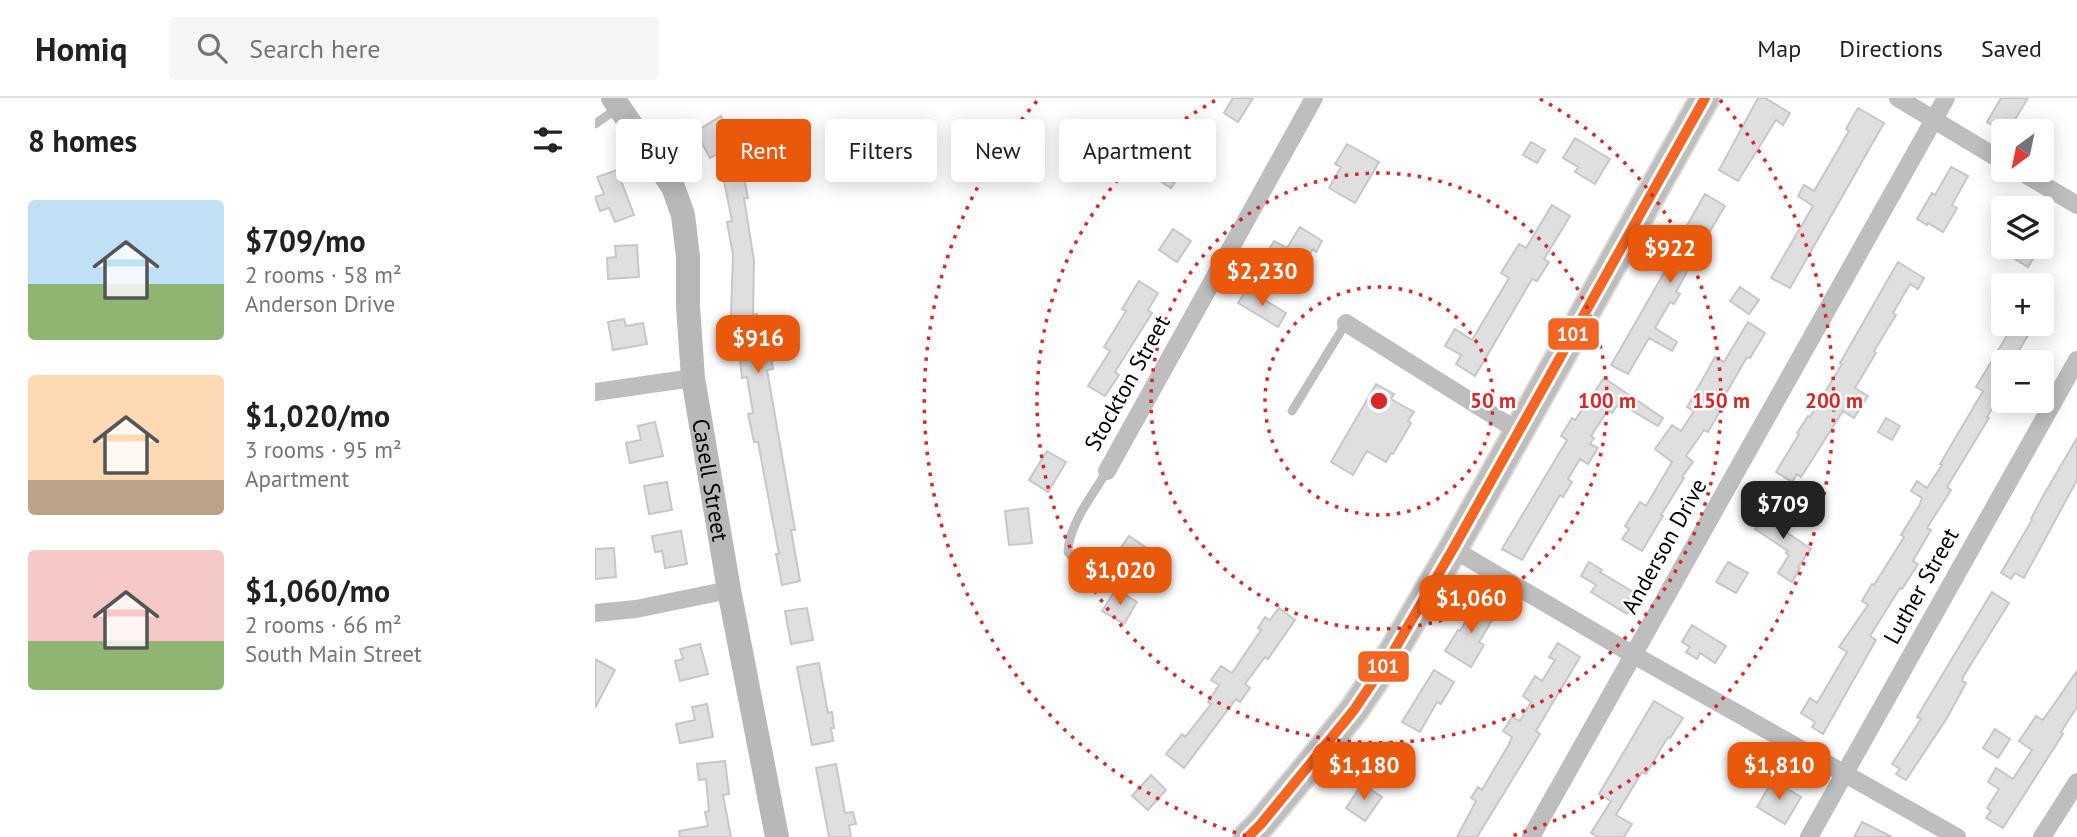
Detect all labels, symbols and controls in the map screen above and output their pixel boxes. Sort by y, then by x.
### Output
search box [169,17,659,80]
text: Homiq [35,27,127,70]
icon: search [193,29,231,67]
text: Search here [249,32,380,65]
text: Map [1757,33,1801,64]
text: Directions [1839,33,1943,64]
text: Saved [1981,33,2042,64]
chip: Buy [616,119,702,182]
chip: Rent [716,119,811,182]
chip: Filters [825,119,937,182]
chip: New [951,119,1045,182]
chip: Apartment [1059,119,1216,182]
north arrow [1991,119,2055,182]
map controls [1991,119,2054,413]
text: 8 homes [28,121,137,160]
icon: filters [529,121,567,159]
button: layers [1991,196,2054,259]
text: $709/mo [245,221,366,260]
pin: $922 [1629,226,1711,285]
icon: home [84,228,168,312]
text: $922 [1644,233,1696,262]
pin: $2,230 [1205,248,1319,308]
text: $2,230 [1226,256,1298,285]
text: 2 rooms · 58 m² [245,260,402,289]
button: + [1991,273,2054,336]
text: Anderson Drive [245,289,395,318]
street label: Stockton Street [1077,310,1176,456]
pin: $916 [717,316,799,375]
line badge: 101 [1547,317,1600,351]
text: 101 [1557,322,1589,346]
text: $916 [732,323,784,352]
button: − [1991,350,2054,413]
text: 50 m [1470,387,1516,414]
text: 100 m [1578,387,1636,414]
text: 150 m [1692,387,1750,414]
text: 200 m [1805,387,1863,414]
centre of rings [1367,389,1391,413]
text: $1,020/mo [245,396,390,435]
icon: home [84,403,168,487]
street label: Casell Street [686,416,736,544]
text: 3 rooms · 95 m² [245,435,402,464]
text: Apartment [245,464,349,493]
street label: Anderson Drive [1614,473,1713,618]
pin: $709 [1742,482,1824,541]
text: $709 [1757,489,1809,518]
street label: Luther Street [1877,522,1965,649]
pin: $1,020 [1063,547,1177,607]
text: $1,020 [1084,555,1156,584]
text: $1,060/mo [245,571,390,610]
pin: $1,060 [1414,575,1528,635]
icon: home [84,578,168,662]
text: $1,060 [1435,583,1507,612]
text: 2 rooms · 66 m² [245,610,402,639]
text: South Main Street [245,639,422,668]
line badge: 101 [1357,650,1410,683]
text: 101 [1367,654,1399,678]
pin: $1,180 [1307,742,1421,802]
pin: $1,810 [1722,742,1836,802]
text: $1,180 [1328,750,1400,779]
text: $1,810 [1743,750,1815,779]

